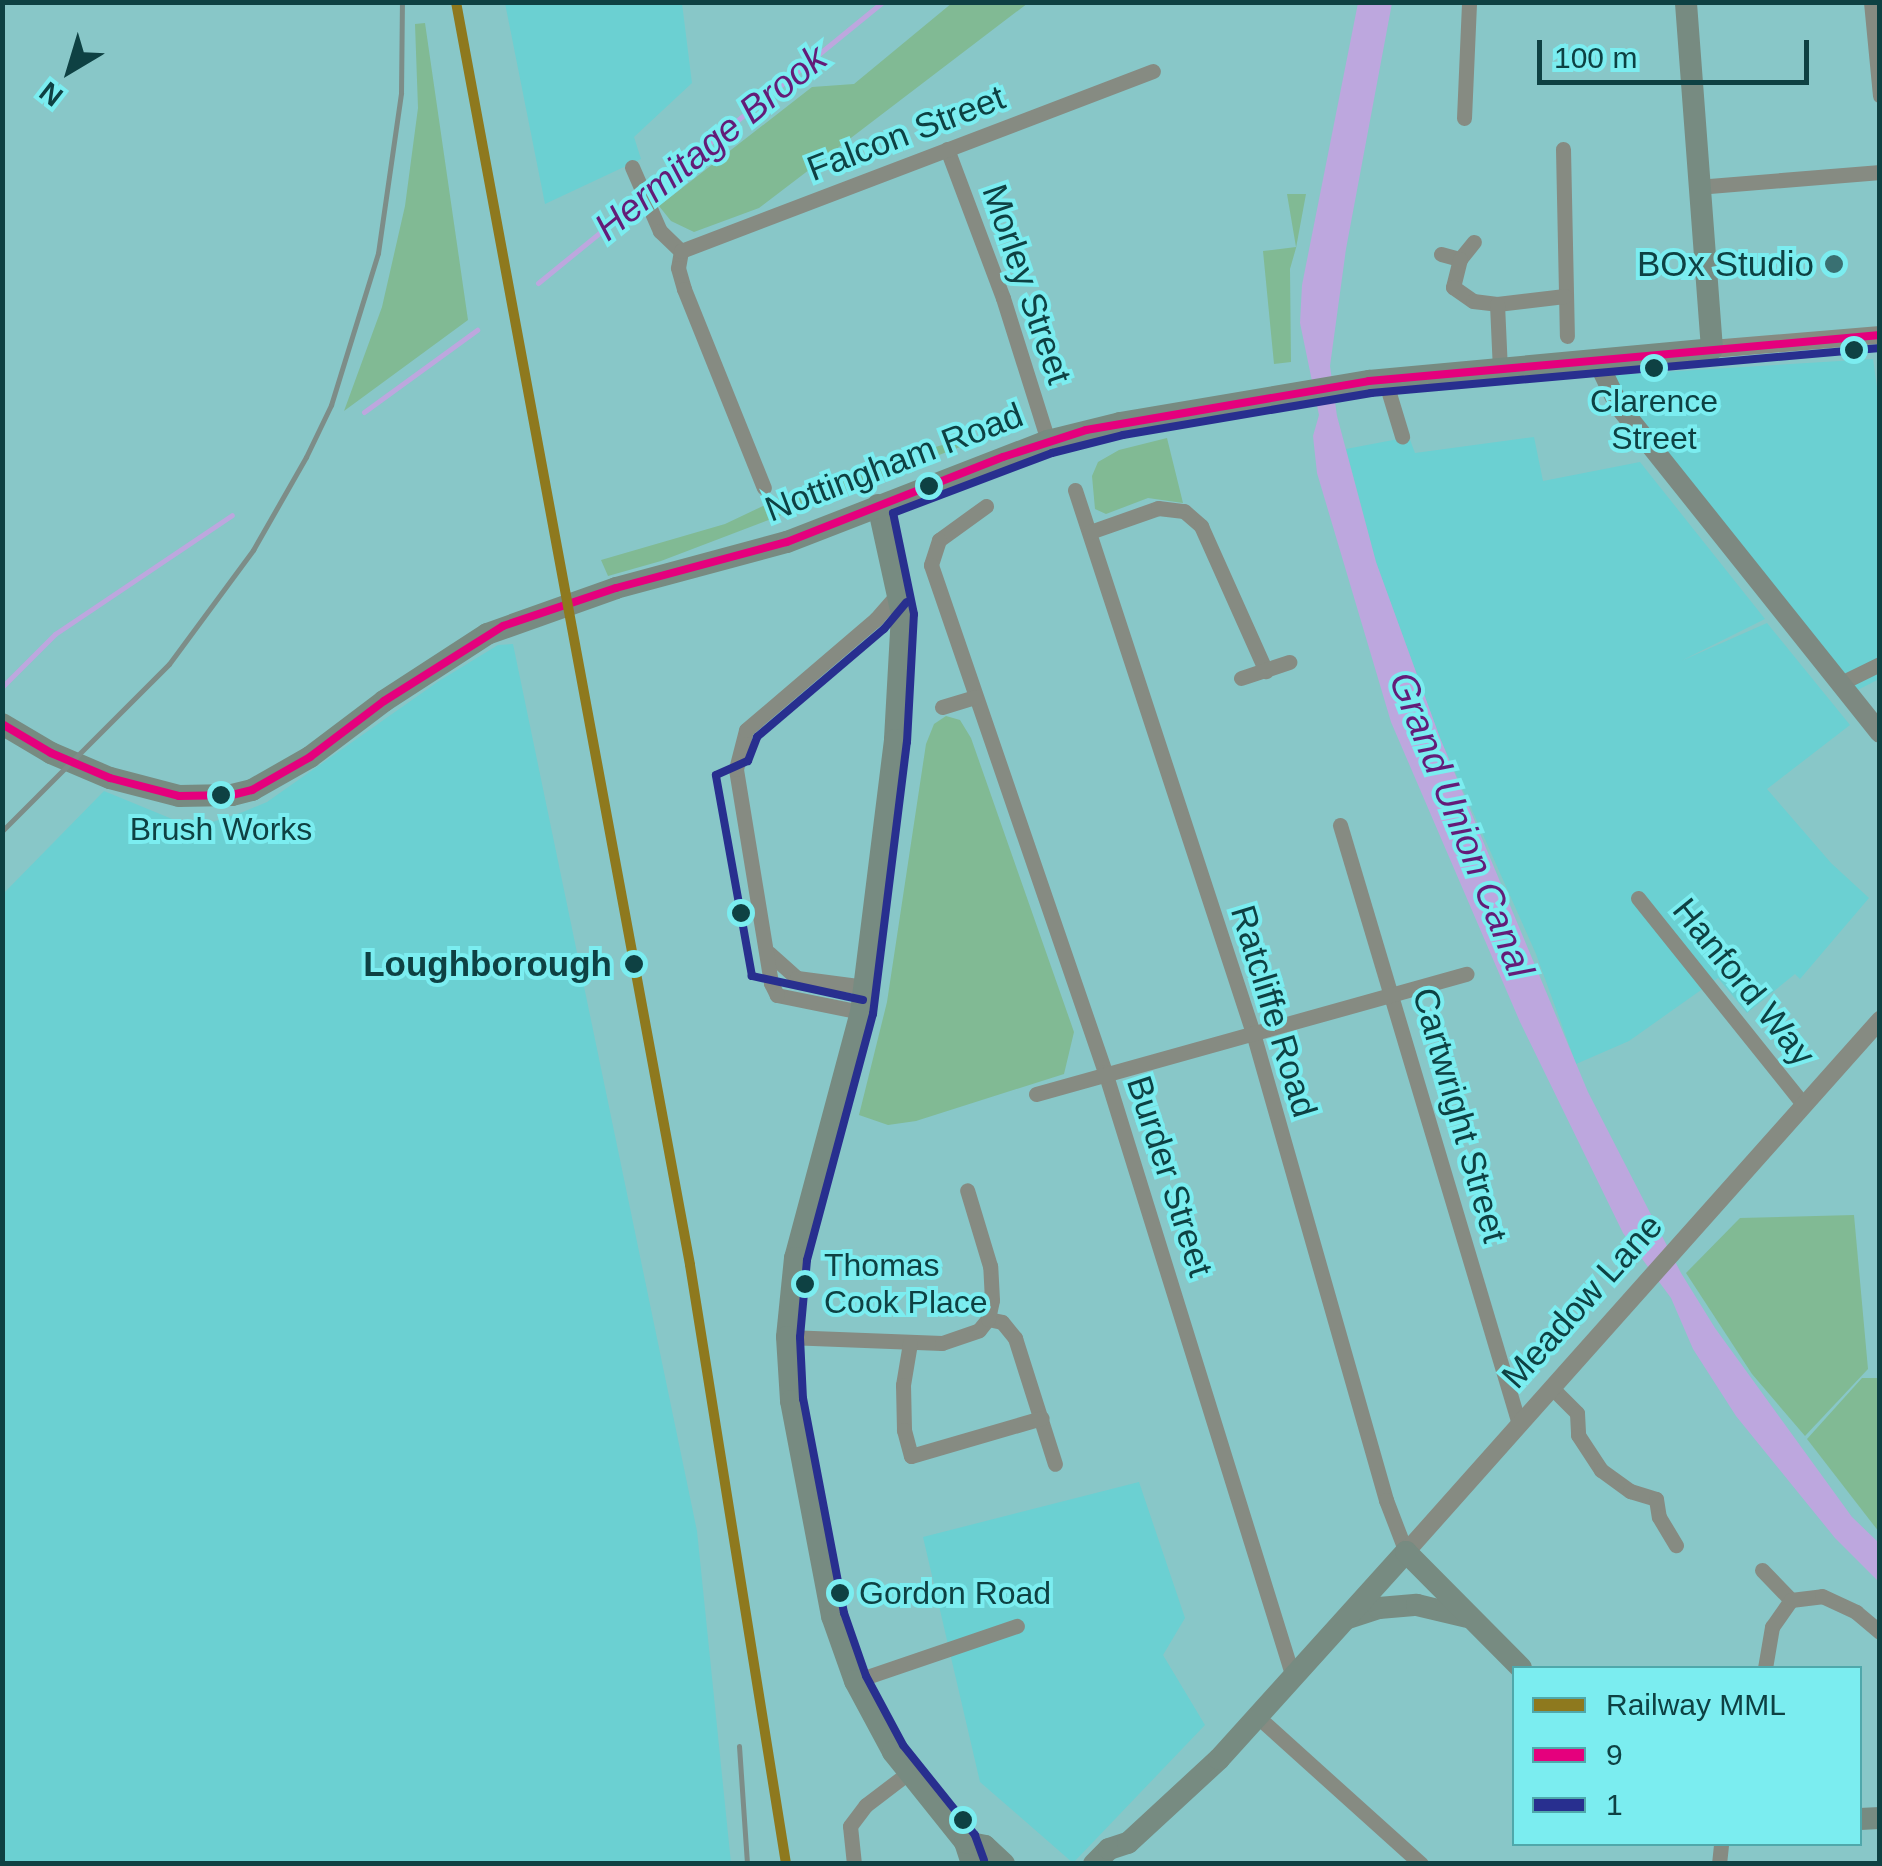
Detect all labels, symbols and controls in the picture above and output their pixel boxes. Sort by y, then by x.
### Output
north arrow [20,20,120,120]
scale bar [1542,20,1814,82]
water label: Hermitage Brook [586,36,836,250]
text: 100 m [1554,41,1637,74]
text: N [34,76,69,112]
street label: Falcon Street [801,76,1011,190]
street label: Morley Street [973,179,1081,389]
place label: BOx Studio [1637,243,1814,285]
marker: BOx Studio [1823,253,1845,275]
unlabelled marker [1844,340,1864,360]
marker: Clarence Street [1644,358,1664,378]
place label: Clarence Street [1590,383,1718,458]
street label: Nottingham Road [759,394,1029,530]
unlabelled marker [919,476,939,496]
water label: Grand Union Canal [1379,666,1543,984]
marker: Brush Works [211,785,231,805]
place label: Brush Works [130,810,312,848]
street label: Hanford Way [1664,890,1824,1074]
street label: Ratcliffe Road [1222,900,1326,1122]
unlabelled marker [731,903,751,923]
place label: Loughborough [363,943,612,985]
marker: Loughborough [621,951,647,977]
street label: Cartwright Street [1404,983,1516,1247]
street label: Burder Street [1118,1071,1222,1281]
street label: Meadow Lane [1493,1205,1671,1397]
place label: Thomas Cook Place [824,1247,988,1322]
marker: Thomas Cook Place [795,1274,815,1294]
place label: Gordon Road [859,1574,1051,1612]
marker: Gordon Road [830,1583,850,1603]
legend [1512,1666,1862,1846]
text: Railway MML [1606,1688,1786,1721]
text: 9 [1606,1738,1623,1771]
text: 1 [1606,1788,1623,1821]
unlabelled marker [953,1810,973,1830]

